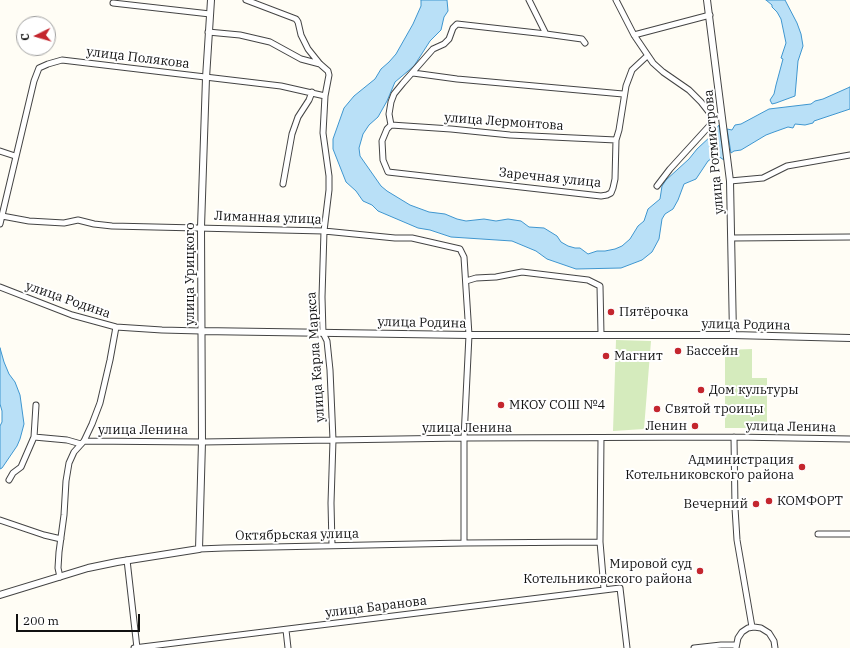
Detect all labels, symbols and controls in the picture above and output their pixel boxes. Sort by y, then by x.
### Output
north arrow [16,16,56,56]
text: С [18,33,32,41]
street label: улица Полякова [86,44,190,72]
street label: улица Ротмистрова [701,89,727,215]
street label: улица Лермонтова [444,110,564,134]
street label: Заречная улица [498,165,602,191]
street label: Лиманная улица [214,208,322,228]
street label: улица Урицкого [182,223,198,325]
street label: улица Родина [24,278,112,322]
street label: улица Карла Маркса [304,291,328,423]
place label: Пятёрочка [619,304,688,320]
marker: Пятёрочка [606,307,616,317]
street label: улица Родина [378,314,466,332]
street label: улица Родина [702,316,790,334]
place label: Бассейн [686,343,738,359]
marker: Бассейн [673,346,683,356]
place label: Магнит [614,348,663,364]
marker: Магнит [601,351,611,361]
place label: Дом культуры [709,382,799,398]
marker: Дом культуры [696,385,706,395]
place label: МКОУ СОШ №4 [509,397,605,413]
marker: МКОУ СОШ №4 [496,400,506,410]
place label: Святой троицы [665,401,764,417]
marker: Святой троицы [652,404,662,414]
place label: Ленин [645,418,687,434]
street label: улица Ленина [746,418,836,436]
street label: улица Ленина [422,420,512,436]
marker: Ленин [690,421,700,431]
street label: улица Ленина [98,422,188,438]
place label: Администрация Котельниковского района [625,452,794,483]
marker: Администрация Котельниковского района [797,462,807,472]
place label: КОМФОРТ [777,493,843,509]
place label: Вечерний [684,496,748,512]
marker: КОМФОРТ [764,496,774,506]
marker: Вечерний [751,499,761,509]
street label: Октябрьская улица [235,526,359,544]
place label: Мировой суд Котельниковского района [523,556,692,587]
marker: Мировой суд Котельниковского района [695,566,705,576]
street label: улица Баранова [324,593,428,621]
scale bar [18,606,142,632]
text: 200 m [23,613,59,628]

